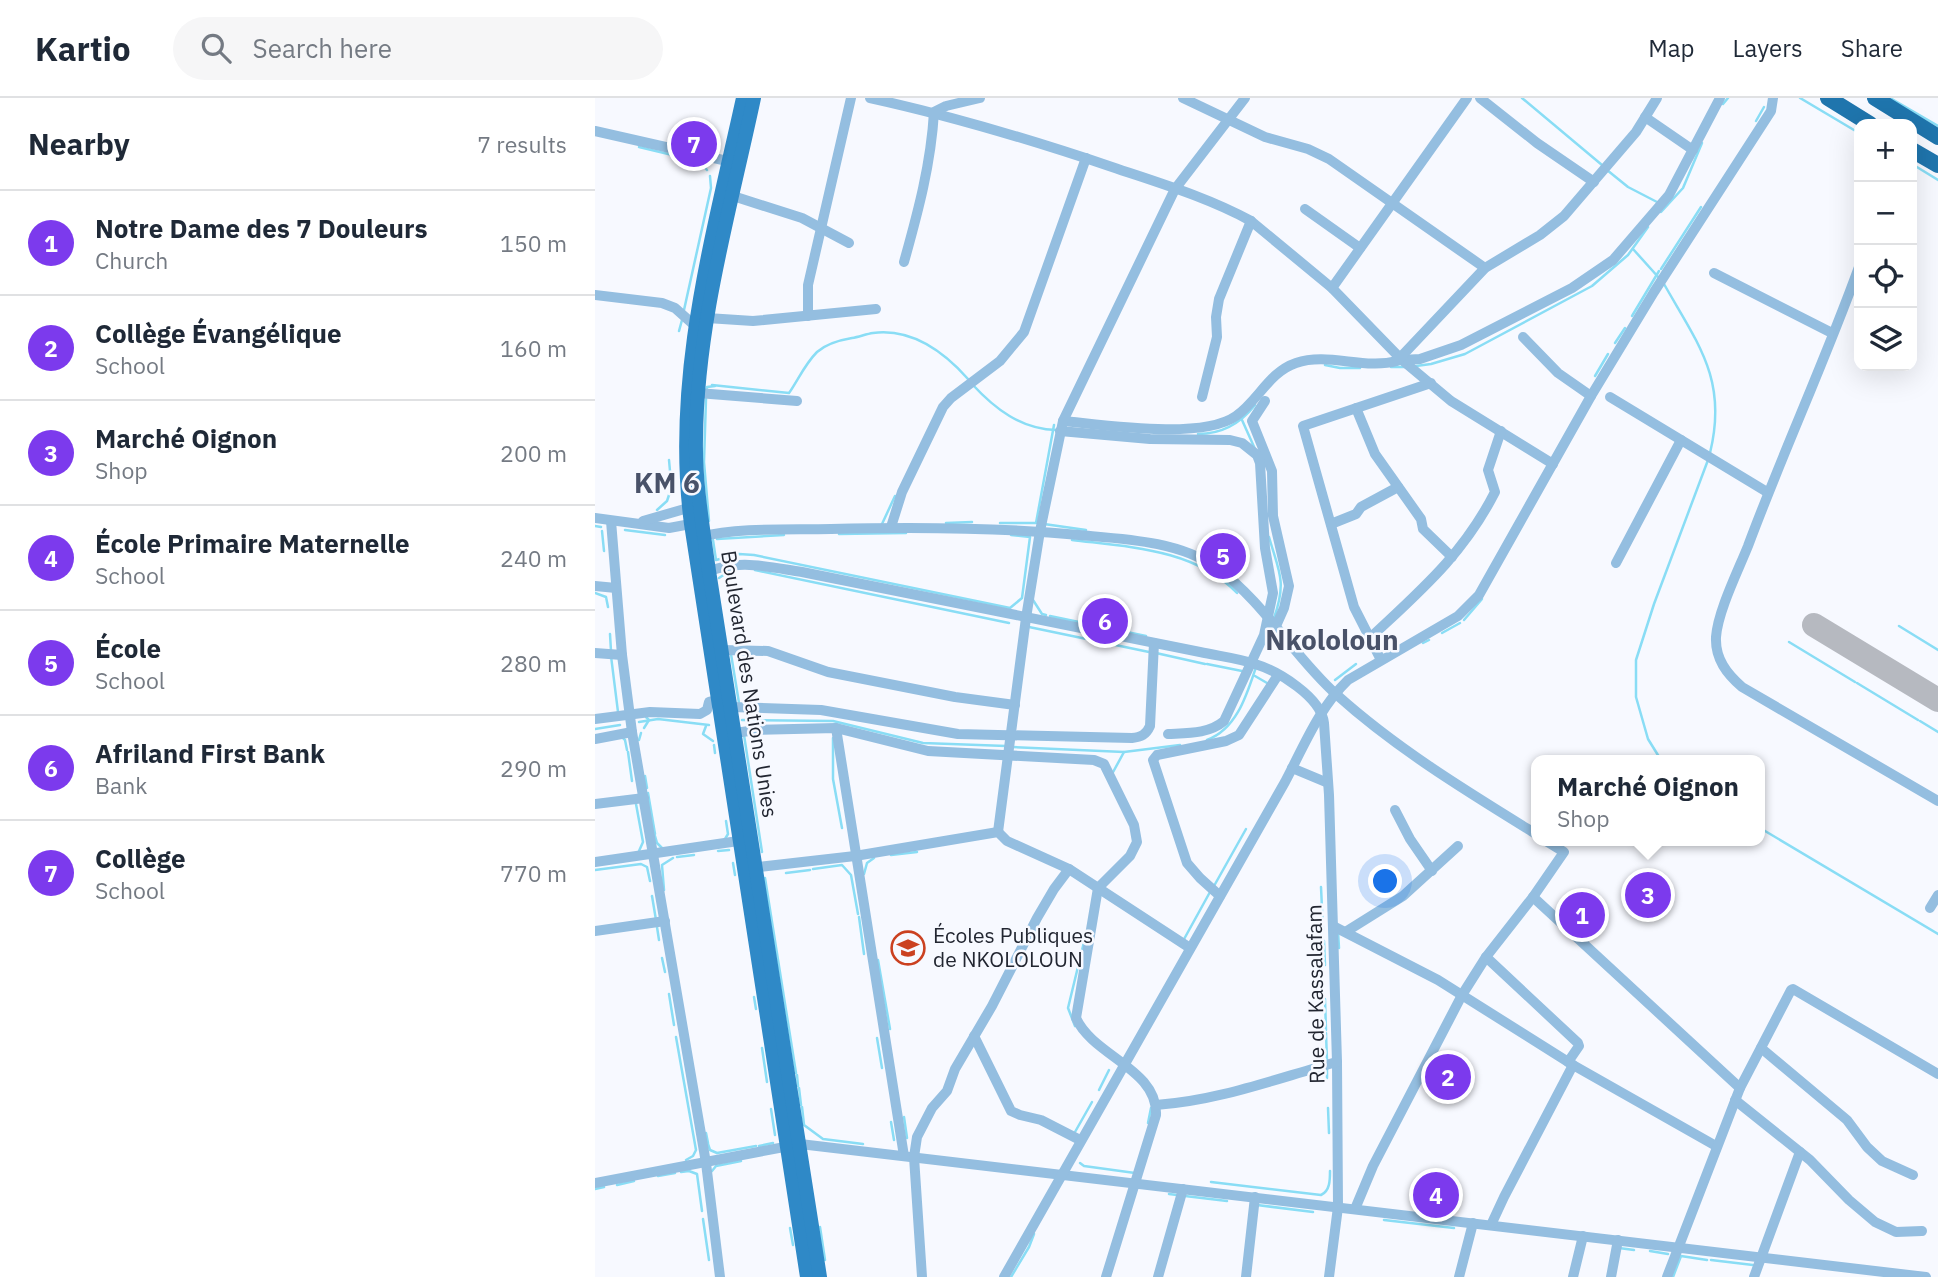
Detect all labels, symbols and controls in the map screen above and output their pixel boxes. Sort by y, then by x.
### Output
search box [173,17,663,80]
text: Kartio [35,27,131,70]
icon: search [197,29,235,67]
text: Search here [253,31,392,65]
text: Map [1648,32,1695,64]
text: Layers [1733,32,1803,64]
text: Share [1841,32,1903,64]
pin: 7 [671,118,717,170]
map controls [1854,119,1917,371]
button: + [1854,119,1917,182]
text: Nearby [28,124,130,163]
text: 7 results [477,129,567,159]
button: − [1854,182,1917,245]
text: Notre Dame des 7 Douleurs [95,211,428,245]
text: 1 [44,228,58,258]
text: 150 m [500,228,567,258]
text: Church [95,245,168,275]
button: locate [1854,245,1917,308]
button: layers [1854,308,1917,371]
text: Collège Évangélique [95,316,342,350]
text: 2 [44,333,58,363]
text: 160 m [500,333,567,363]
text: School [95,350,165,380]
text: Marché Oignon [95,421,277,455]
text: 3 [44,438,58,468]
text: 200 m [500,438,567,468]
text: Shop [95,455,148,485]
district label: KM 6 [634,464,700,501]
text: École Primaire Maternelle [95,526,410,560]
pin: 5 [1200,530,1246,582]
text: 4 [44,543,58,573]
text: 240 m [500,543,567,573]
street label: Boulevard des Nations Unies [715,548,785,819]
text: School [95,560,165,590]
pin: 6 [1082,595,1128,647]
district label: Nkololoun [1265,621,1399,658]
text: École [95,631,161,665]
text: 5 [44,648,58,678]
text: 280 m [500,648,567,678]
text: School [95,665,165,695]
text: Afriland First Bank [95,736,325,770]
text: 6 [44,753,58,783]
text: 290 m [500,753,567,783]
popup [1531,755,1765,846]
text: Marché Oignon [1557,769,1739,803]
text: Bank [95,770,148,800]
text: Shop [1557,803,1610,833]
text: Collège [95,841,186,875]
text: 7 [44,858,58,888]
text: 770 m [500,858,567,888]
your location [1368,864,1402,898]
pin: 3 [1625,869,1671,921]
text: School [95,875,165,905]
pin: 1 [1559,889,1605,941]
street label: Rue de Kassalafam [1299,904,1331,1084]
place label: Écoles Publiques de NKOLOLOUN [933,921,1093,973]
school or university icon: Écoles Publiques de NKOLOLOUN [889,929,927,967]
pin: 2 [1425,1051,1471,1103]
pin: 4 [1413,1169,1459,1221]

